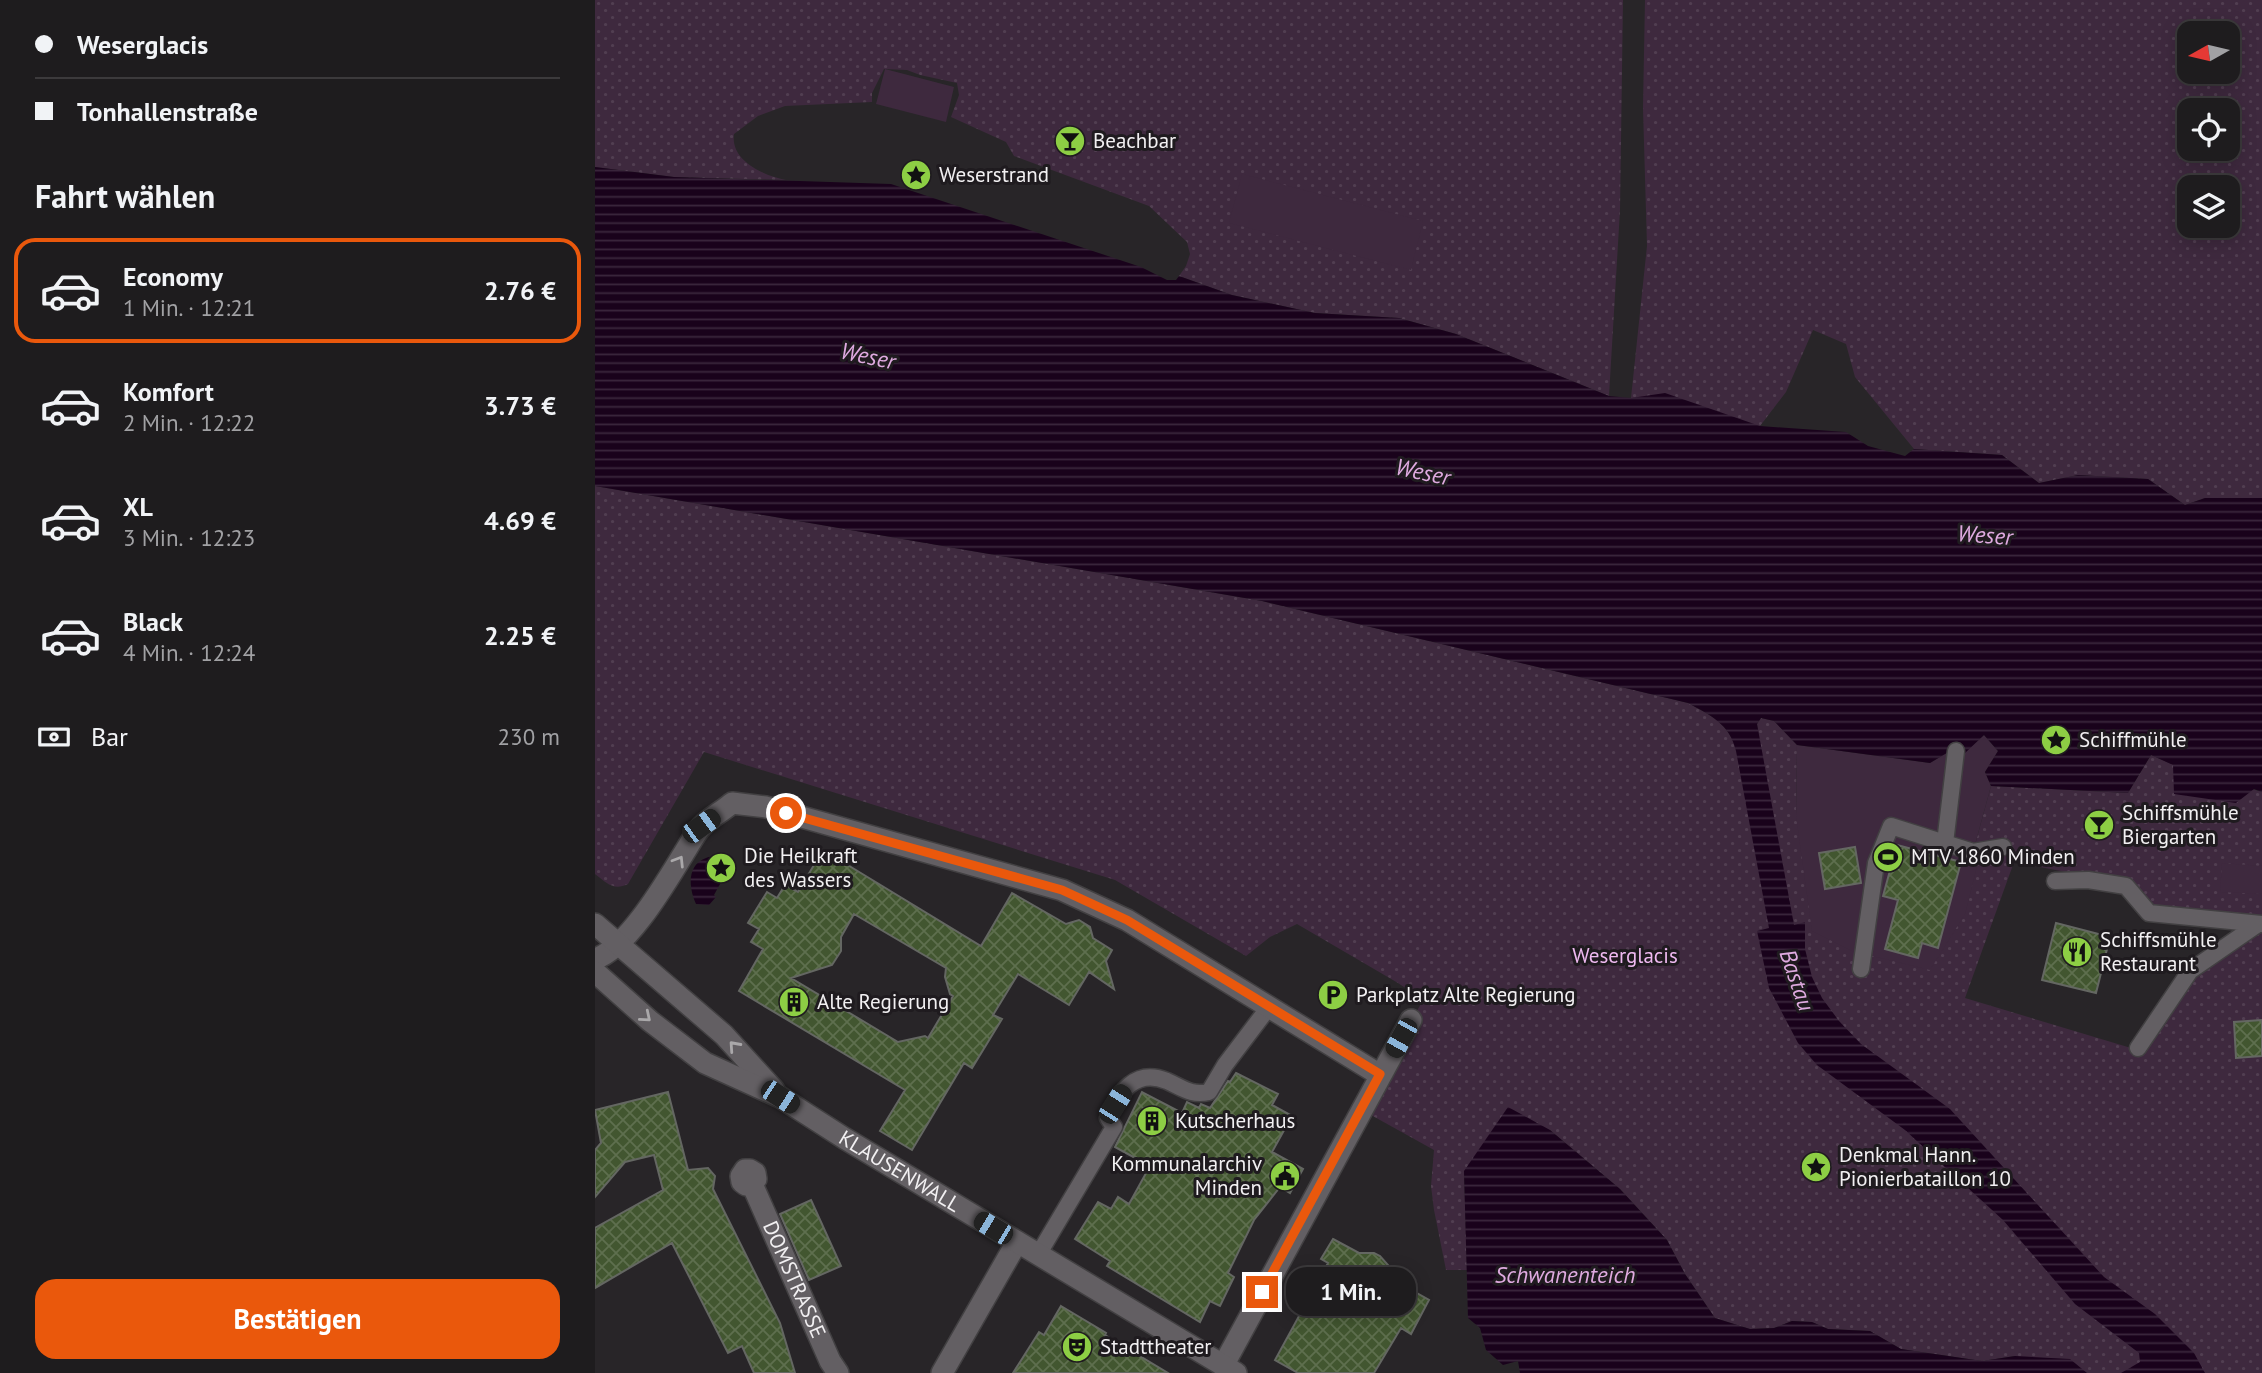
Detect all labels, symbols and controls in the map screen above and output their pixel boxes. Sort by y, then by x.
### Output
north arrow [2177,21,2240,84]
map controls [2177,21,2240,238]
text: Weserglacis [77,28,208,61]
text: Tonhallenstraße [77,95,258,128]
button: locate [2177,98,2240,161]
bar icon: Beachbar [1053,124,1087,158]
place label: Beachbar [1093,127,1176,154]
place icon: Weserstrand [899,158,933,192]
place label: Weserstrand [939,161,1049,188]
text: Fahrt wählen [35,175,215,217]
button: layers [2177,175,2240,238]
icon: car [39,259,102,322]
text: Economy [123,260,223,293]
text: 2.76 € [484,274,556,307]
text: 1 Min. · 12:21 [123,293,255,322]
water label: Weser [838,336,900,376]
icon: car [39,374,102,437]
text: Komfort [123,375,214,408]
text: 3.73 € [484,389,556,422]
text: 2 Min. · 12:22 [123,408,255,437]
water label: Weser [1393,452,1455,492]
icon: car [39,489,102,552]
text: XL [123,490,153,523]
text: 4.69 € [484,504,556,537]
water label: Weser [1956,518,2015,551]
text: 3 Min. · 12:23 [123,523,255,552]
icon: car [39,604,102,667]
text: Black [123,605,183,638]
text: 2.25 € [484,619,556,652]
text: 4 Min. · 12:24 [123,638,255,667]
icon: cash [35,718,73,756]
text: Bar [91,720,128,753]
text: 230 m [498,722,560,751]
place icon: Schiffmühle [2039,723,2073,757]
place label: Schiffmühle [2079,726,2187,753]
route start [770,797,802,829]
place label: Schiffsmühle Biergarten [2122,799,2239,850]
car [678,805,725,847]
bar icon: Schiffsmühle Biergarten [2082,808,2116,842]
sports icon: MTV 1860 Minden [1871,840,1905,874]
place label: Die Heilkraft des Wassers [744,842,857,893]
place label: MTV 1860 Minden [1911,843,2075,870]
place icon: Die Heilkraft des Wassers [704,851,738,885]
one-way arrow [671,855,684,868]
place label: Schiffsmühle Restaurant [2100,926,2217,977]
restaurant icon: Schiffsmühle Restaurant [2060,935,2094,969]
park label: Weserglacis [1572,942,1678,969]
water label: Bastau [1773,945,1822,1015]
parking icon: Parkplatz Alte Regierung [1316,978,1350,1012]
place label: Parkplatz Alte Regierung [1356,981,1576,1008]
building icon: Alte Regierung [777,985,811,1019]
place label: Alte Regierung [817,988,949,1015]
one-way arrow [638,1009,651,1021]
car [1382,1015,1421,1061]
one-way arrow [730,1041,742,1054]
car [757,1077,804,1117]
car [1095,1081,1136,1127]
building icon: Kutscherhaus [1135,1104,1169,1138]
place label: Kutscherhaus [1175,1107,1295,1134]
street label: KLAUSENWALL [834,1124,966,1218]
place label: Denkmal Hann. Pionierbataillon 10 [1839,1141,2011,1192]
place label: Kommunalarchiv Minden [1111,1150,1262,1201]
place icon: Denkmal Hann. Pionierbataillon 10 [1799,1150,1833,1184]
public building icon: Kommunalarchiv Minden [1268,1159,1302,1193]
car [970,1208,1017,1248]
street label: DOMSTRASSE [757,1216,832,1342]
water label: Schwanenteich [1495,1260,1635,1289]
callout: 1 Min. [1287,1268,1416,1316]
route end [1246,1276,1278,1308]
text: 1 Min. [1320,1277,1382,1306]
button: Bestätigen [35,1279,560,1359]
theatre icon: Stadttheater [1060,1330,1094,1364]
place label: Stadttheater [1100,1333,1212,1360]

